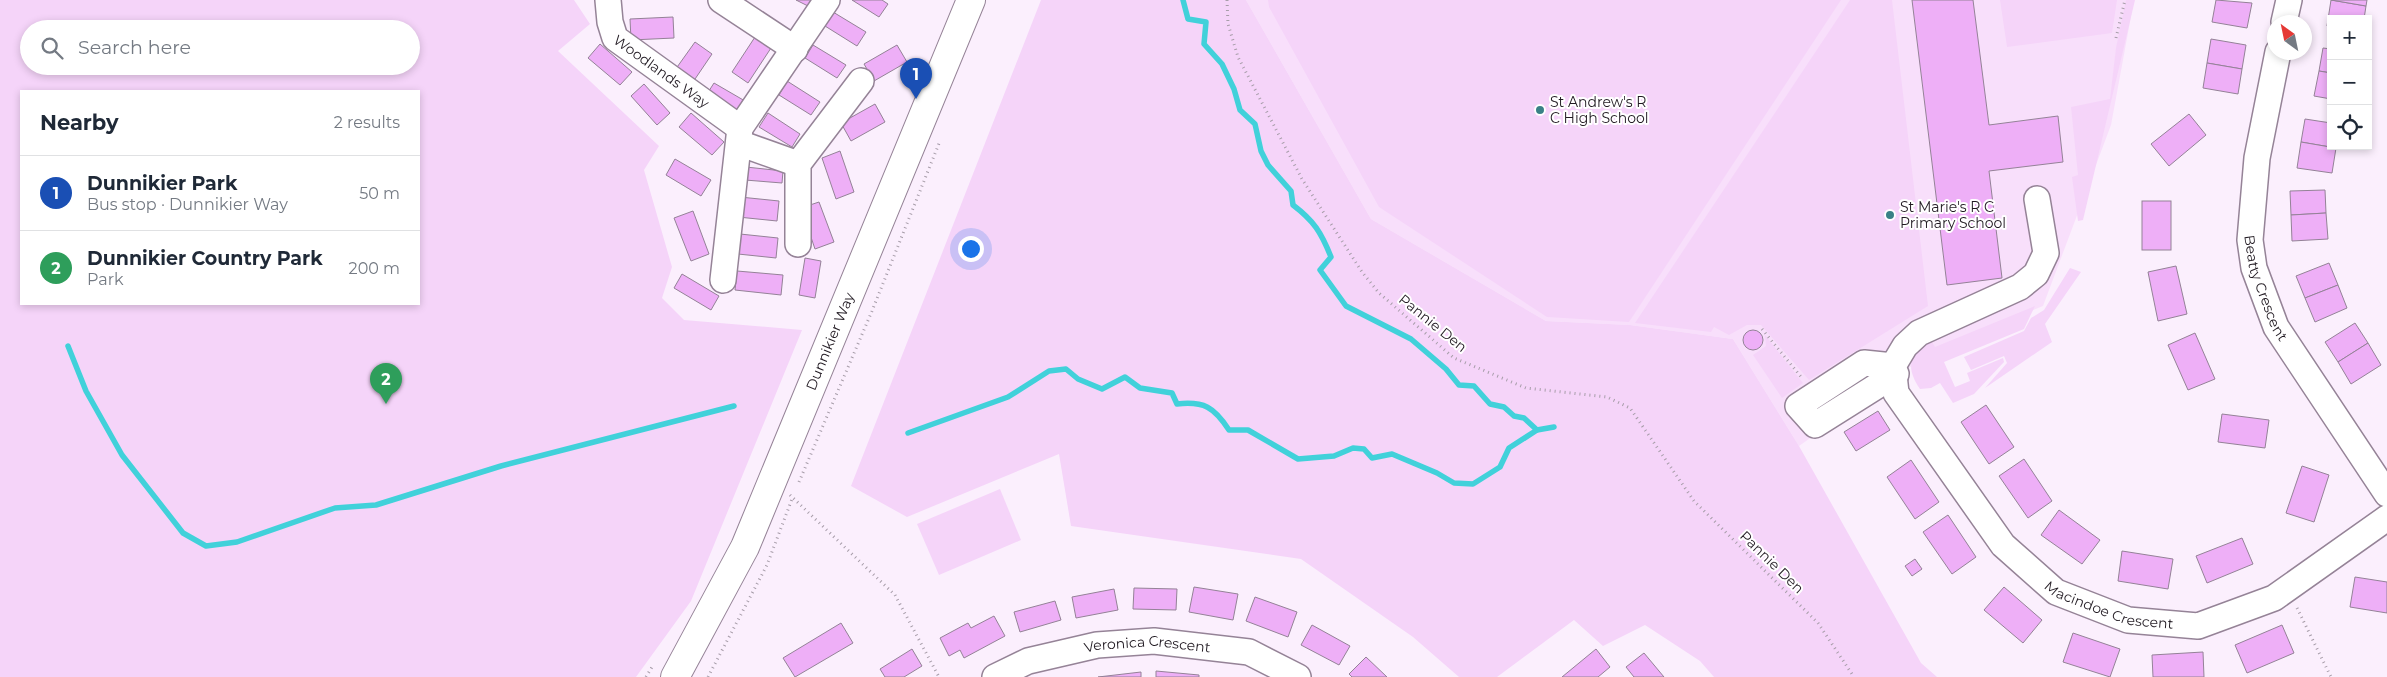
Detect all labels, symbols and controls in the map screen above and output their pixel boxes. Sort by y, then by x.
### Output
north arrow [2267,15,2312,60]
map controls [2327,15,2372,150]
button: + [2327,15,2372,60]
search box [20,20,420,75]
street label: Woodlands Way [610,31,713,112]
icon: search [38,34,66,62]
text: Search here [78,36,191,59]
pin: 1 [900,58,932,99]
button: − [2327,60,2372,105]
place label: St Andrew's R C High School [1550,93,1649,127]
marker: St Andrew's R C High School [1534,104,1546,116]
button: locate [2327,105,2372,150]
text: Nearby [40,110,119,135]
text: 2 results [334,113,400,132]
text: Dunnikier Park [87,172,237,195]
text: 1 [53,184,59,203]
text: 50 m [359,184,400,203]
text: Bus stop · Dunnikier Way [87,195,288,214]
place label: St Marie's R C Primary School [1900,198,2006,232]
marker: St Marie's R C Primary School [1884,209,1896,221]
street label: Beatty Crescent [2240,234,2292,345]
your location [958,236,984,262]
text: Dunnikier Country Park [87,247,323,270]
text: 2 [51,259,61,278]
text: 200 m [349,259,400,278]
text: Park [87,270,124,289]
street label: Dunnikier Way [802,290,858,393]
street label: Pannie Den [1395,290,1471,356]
pin: 2 [370,363,402,404]
street label: Pannie Den [1736,527,1808,597]
street label: Macindoe Crescent [2041,577,2174,633]
street label: Veronica Crescent [1082,632,1212,657]

